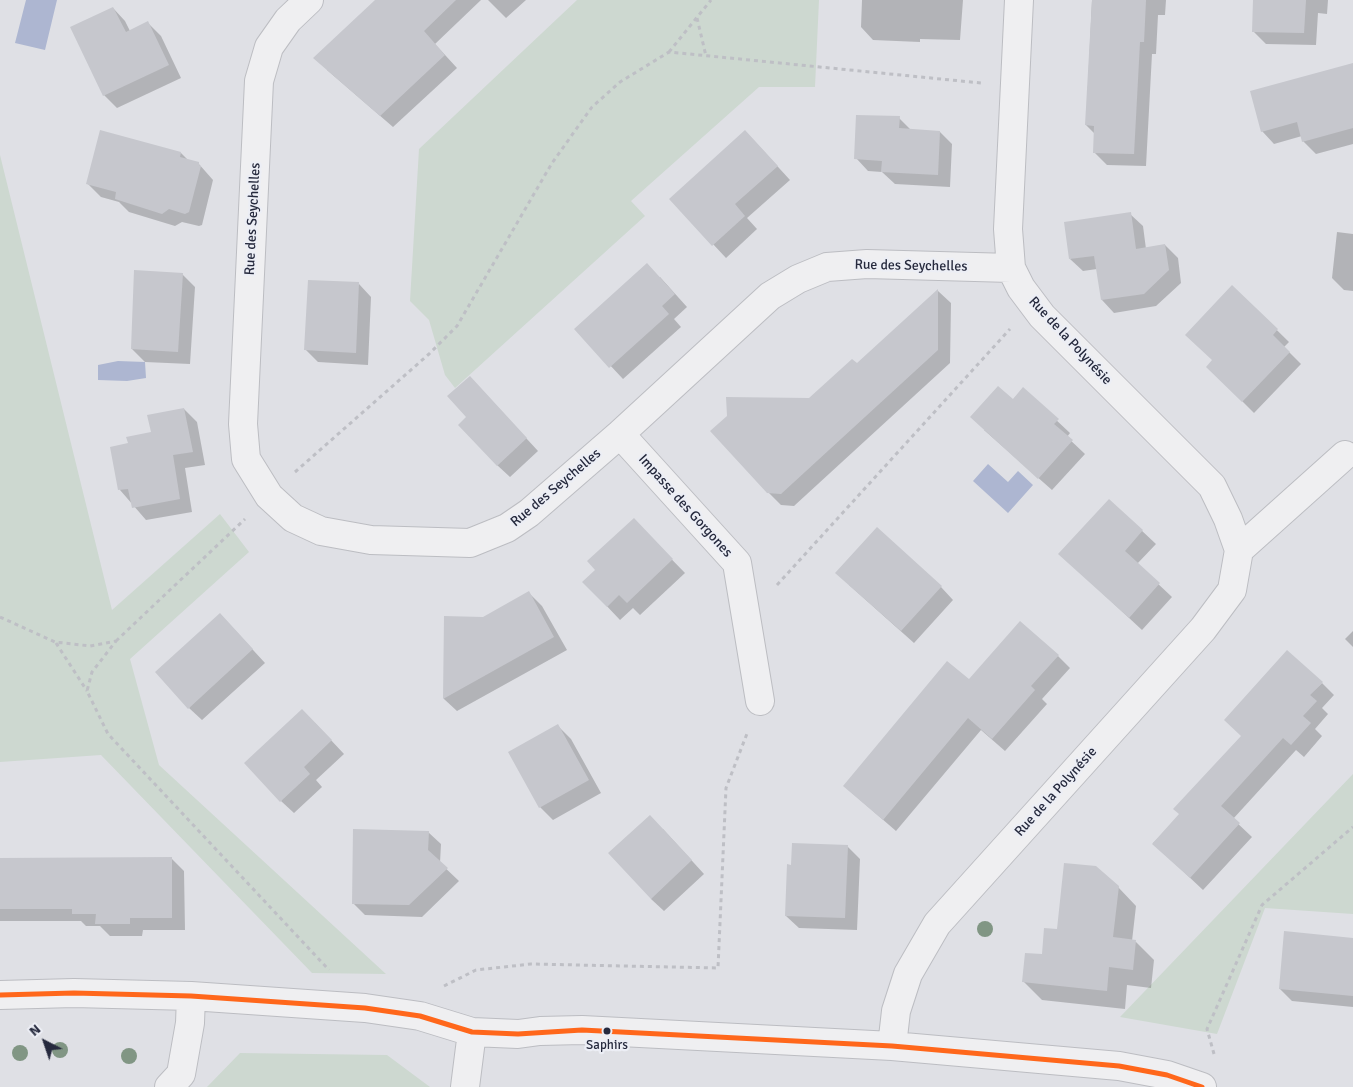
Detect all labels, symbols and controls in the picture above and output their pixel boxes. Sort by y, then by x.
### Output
street label: Rue des Seychelles [242,162,264,276]
street label: Rue des Seychelles [855,257,967,275]
street label: Rue de la Polynésie [1025,293,1115,389]
street label: Rue des Seychelles [507,445,605,531]
street label: Impasse des Gorgones [634,451,736,561]
street label: Rue de la Polynésie [1011,744,1101,840]
north arrow [20,1017,70,1067]
text: N [26,1021,44,1040]
marker: Saphirs [602,1026,612,1036]
place label: Saphirs [586,1038,628,1054]

